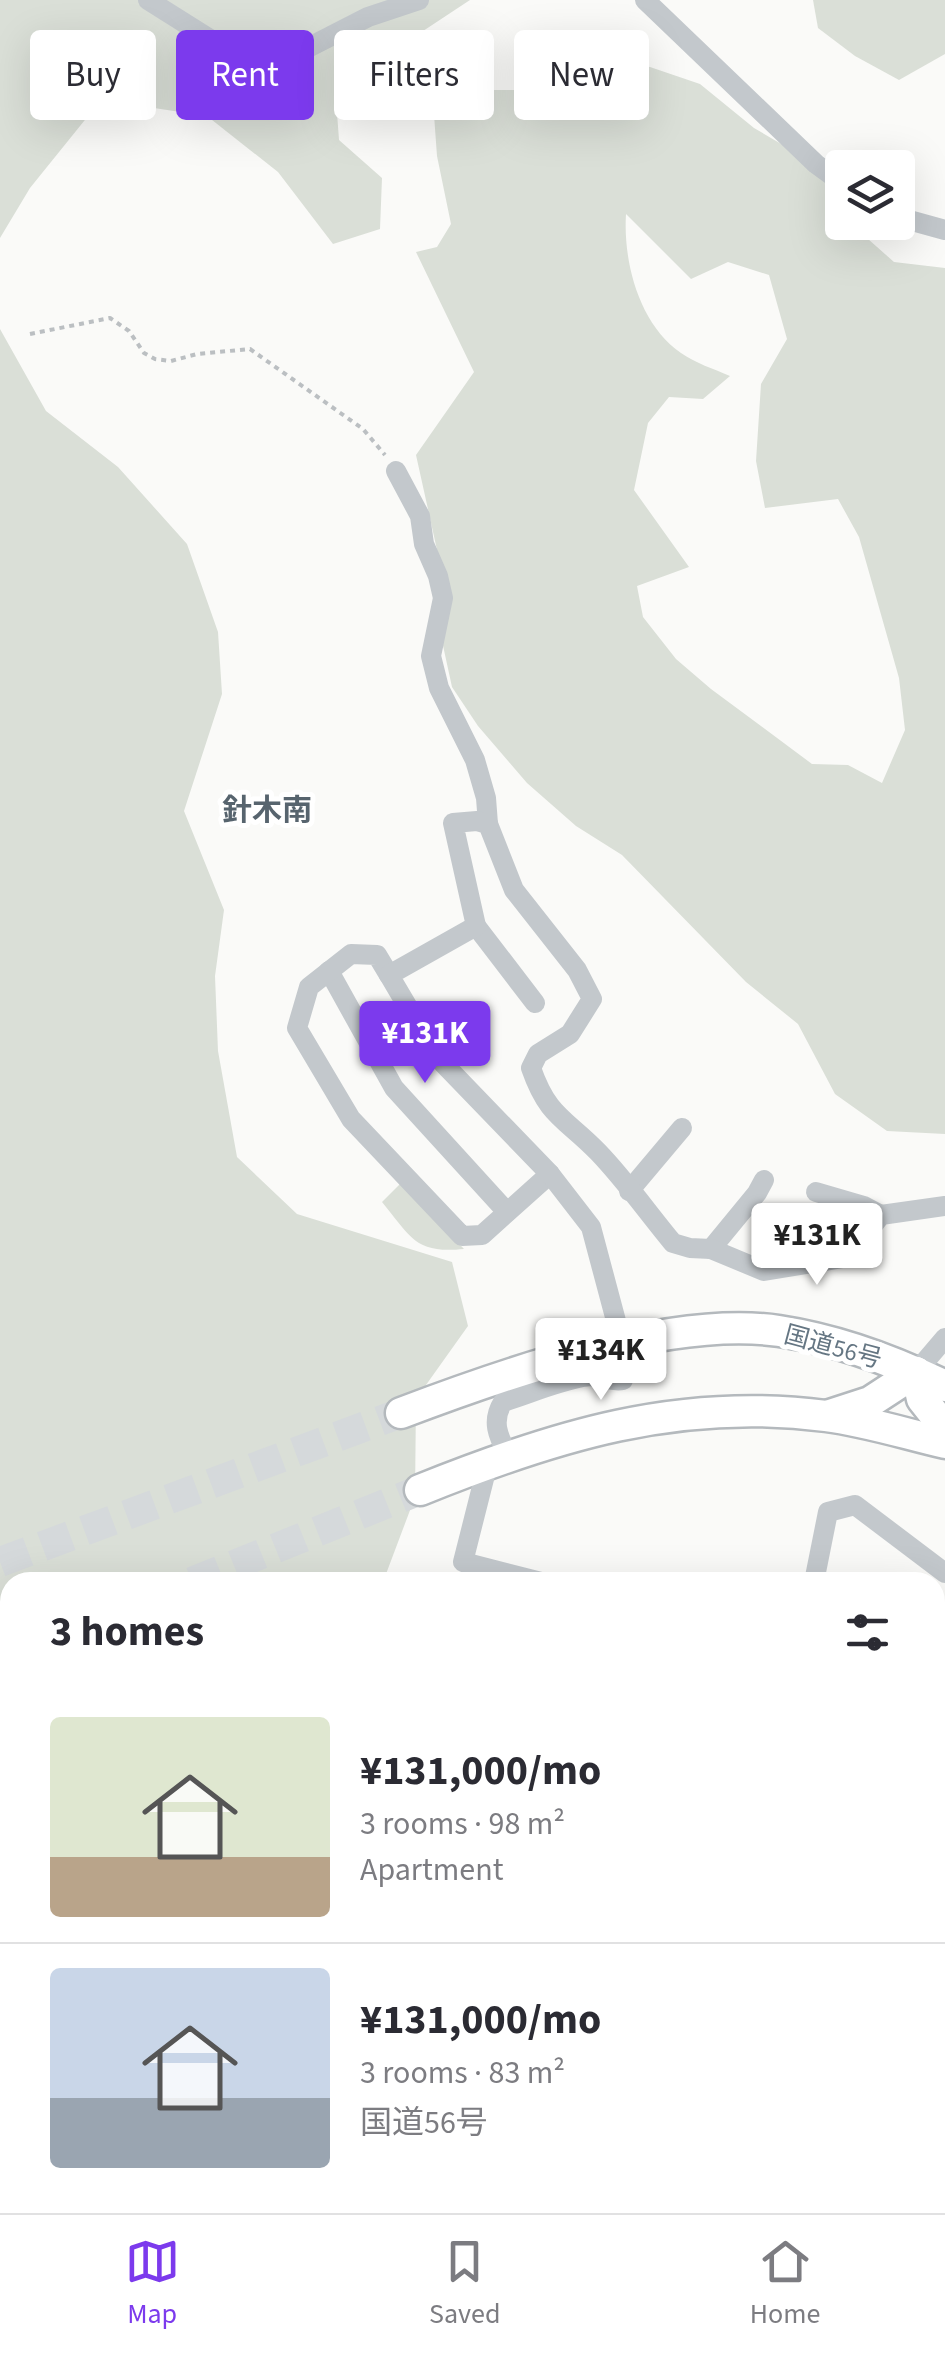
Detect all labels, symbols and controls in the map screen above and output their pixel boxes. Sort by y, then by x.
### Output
chip: Buy [30,30,156,120]
chip: Rent [176,30,314,120]
chip: Filters [334,30,494,120]
chip: New [514,30,649,120]
map controls [825,150,915,240]
button: layers [825,150,915,240]
district label: 針木南 [222,789,312,832]
pin: ¥131K [355,1001,495,1086]
text: ¥131K [381,1010,469,1056]
pin: ¥131K [747,1203,887,1288]
text: ¥131K [773,1212,861,1258]
street label: 国道56号 [780,1317,886,1377]
pin: ¥134K [531,1318,671,1403]
text: ¥134K [557,1327,645,1373]
text: 3 homes [50,1602,204,1662]
icon: filters [840,1605,895,1660]
text: ¥131,000/mo [360,1741,601,1801]
icon: home [130,1757,250,1877]
text: 3 rooms · 98 m² [360,1801,565,1847]
text: Apartment [360,1847,503,1893]
text: ¥131,000/mo [360,1990,601,2050]
icon: home [130,2008,250,2128]
text: 3 rooms · 83 m² [360,2050,565,2096]
text: 国道56号 [360,2100,488,2146]
tab: Map [125,2234,180,2334]
tab: Saved [429,2234,500,2334]
tab: Home [750,2234,820,2334]

